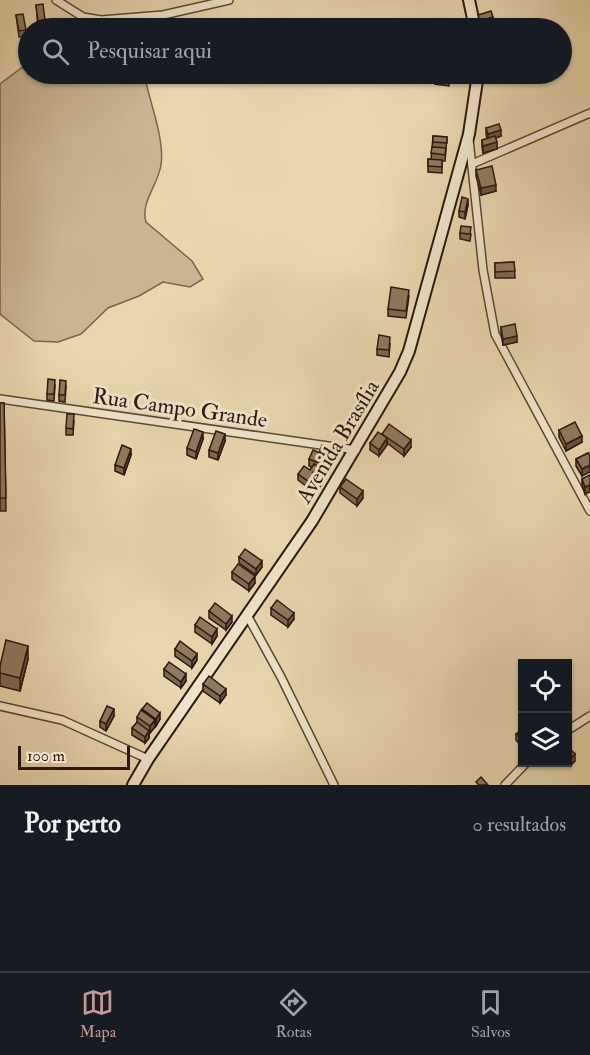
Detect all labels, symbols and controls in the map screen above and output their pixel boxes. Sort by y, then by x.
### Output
search box [18,18,572,84]
icon: search [39,35,72,68]
text: Pesquisar aqui [87,37,212,65]
street label: Avenida Brasília [290,374,386,509]
street label: Rua Campo Grande [91,382,269,435]
map controls [518,659,572,767]
button: locate [518,659,572,713]
button: layers [518,713,572,767]
scale bar [18,743,130,770]
text: 100 m [27,746,65,766]
text: Por perto [24,808,121,840]
text: 0 resultados [473,812,566,837]
tab: Mapa [80,986,116,1042]
tab: Rotas [275,986,312,1042]
tab: Salvos [471,986,510,1042]

